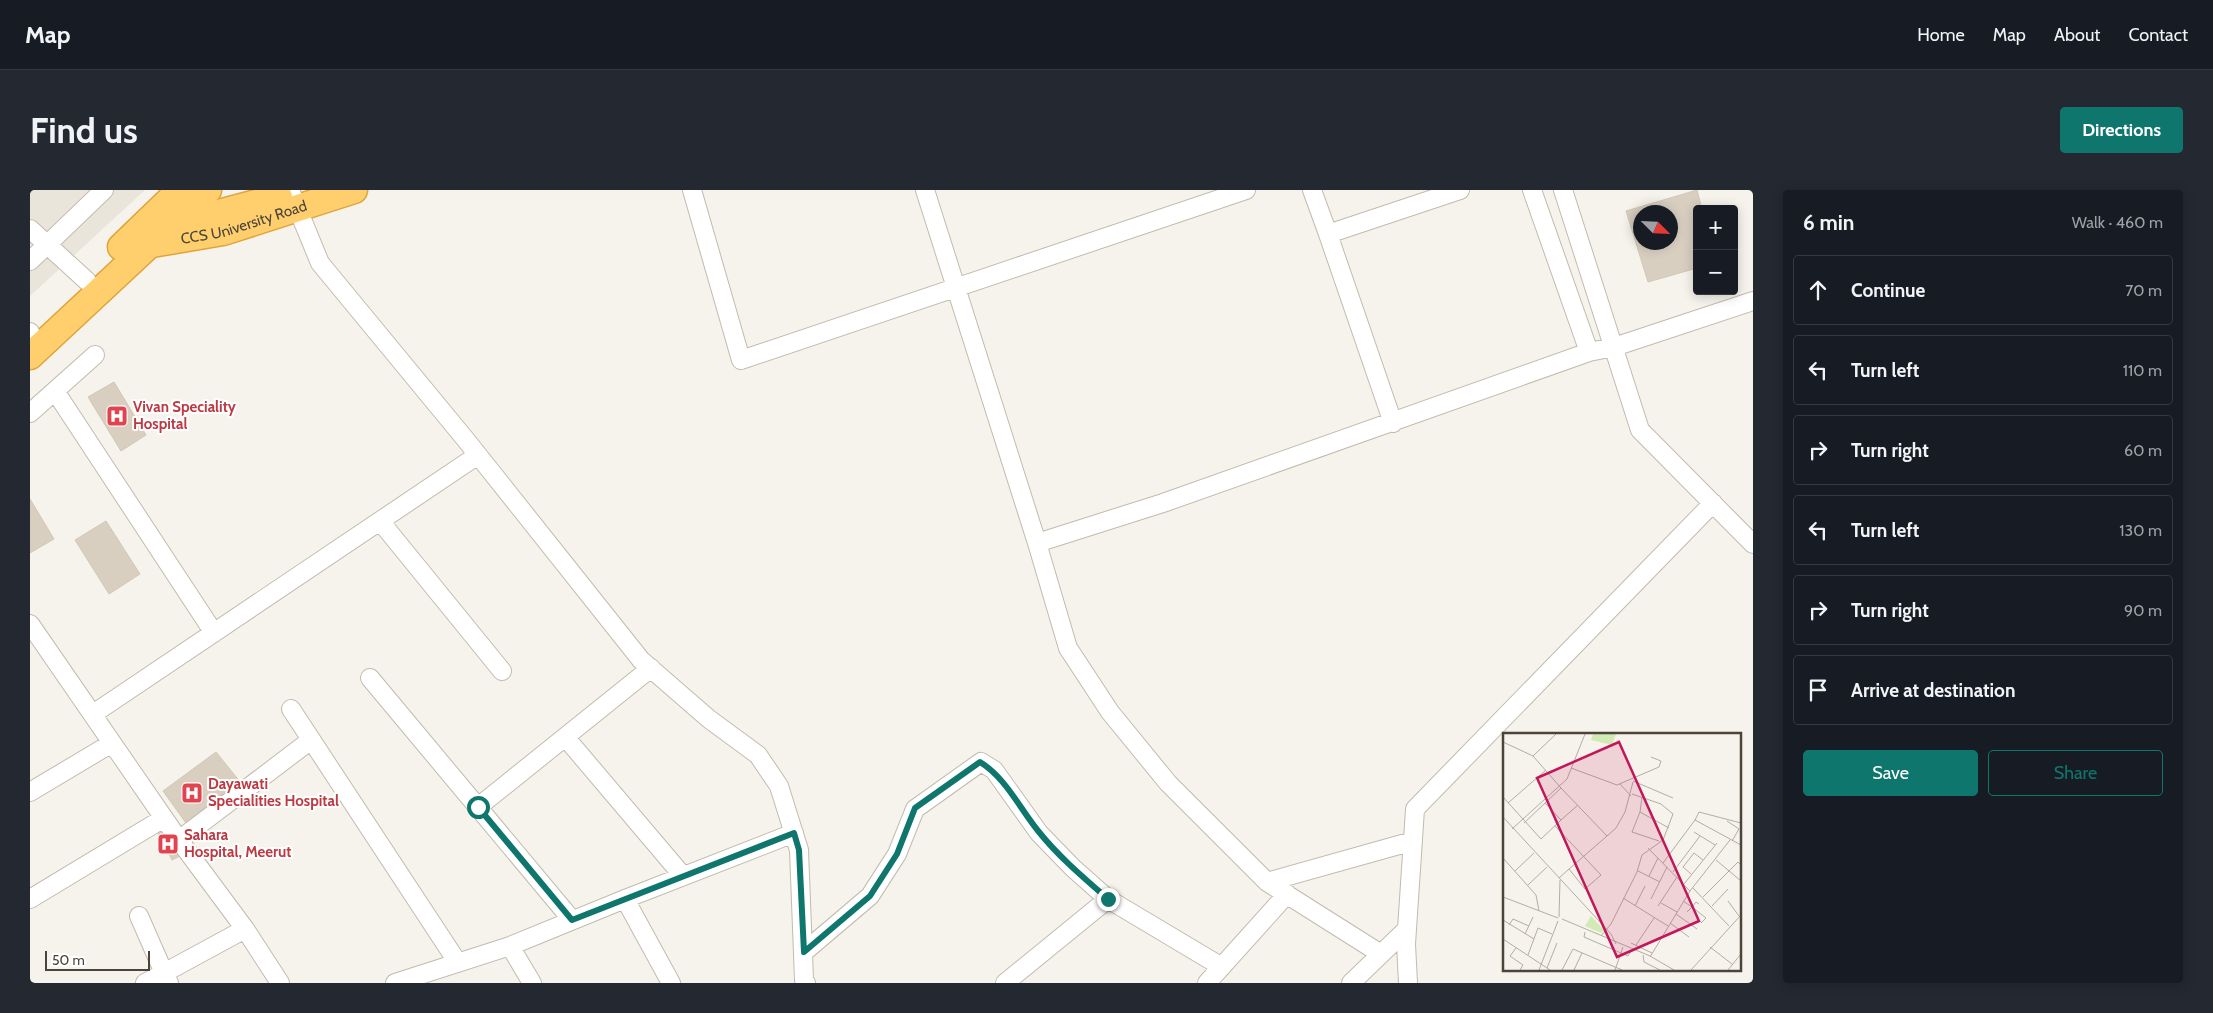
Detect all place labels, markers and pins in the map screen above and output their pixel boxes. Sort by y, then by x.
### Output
place label: Vivan Speciality Hospital [133,398,237,433]
hospital icon: Vivan Speciality Hospital [105,404,129,428]
place label: Dayawati Specialities Hospital [208,775,339,810]
hospital icon: Dayawati Specialities Hospital [180,781,204,805]
place label: Sahara Hospital, Meerut [184,826,291,861]
hospital icon: Sahara Hospital, Meerut [156,832,180,856]

